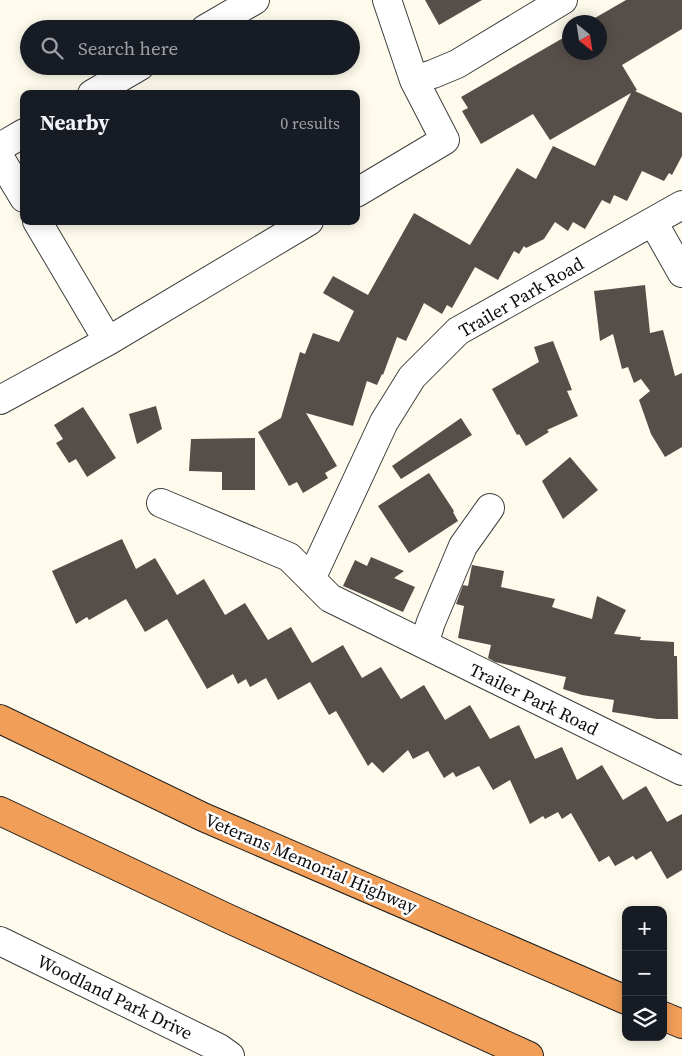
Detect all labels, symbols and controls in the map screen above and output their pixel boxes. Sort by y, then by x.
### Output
north arrow [562,15,607,60]
search box [20,20,360,75]
icon: search [38,34,66,62]
text: Search here [78,35,178,61]
text: Nearby [40,108,110,137]
text: 0 results [280,112,340,134]
street label: Trailer Park Road [454,251,588,343]
street label: Trailer Park Road [465,657,603,741]
street label: Veterans Memorial Highway [201,807,422,919]
map controls [622,906,667,1041]
button: + [622,906,667,951]
street label: Woodland Park Drive [33,948,197,1046]
button: − [622,951,667,996]
button: layers [622,996,667,1041]

